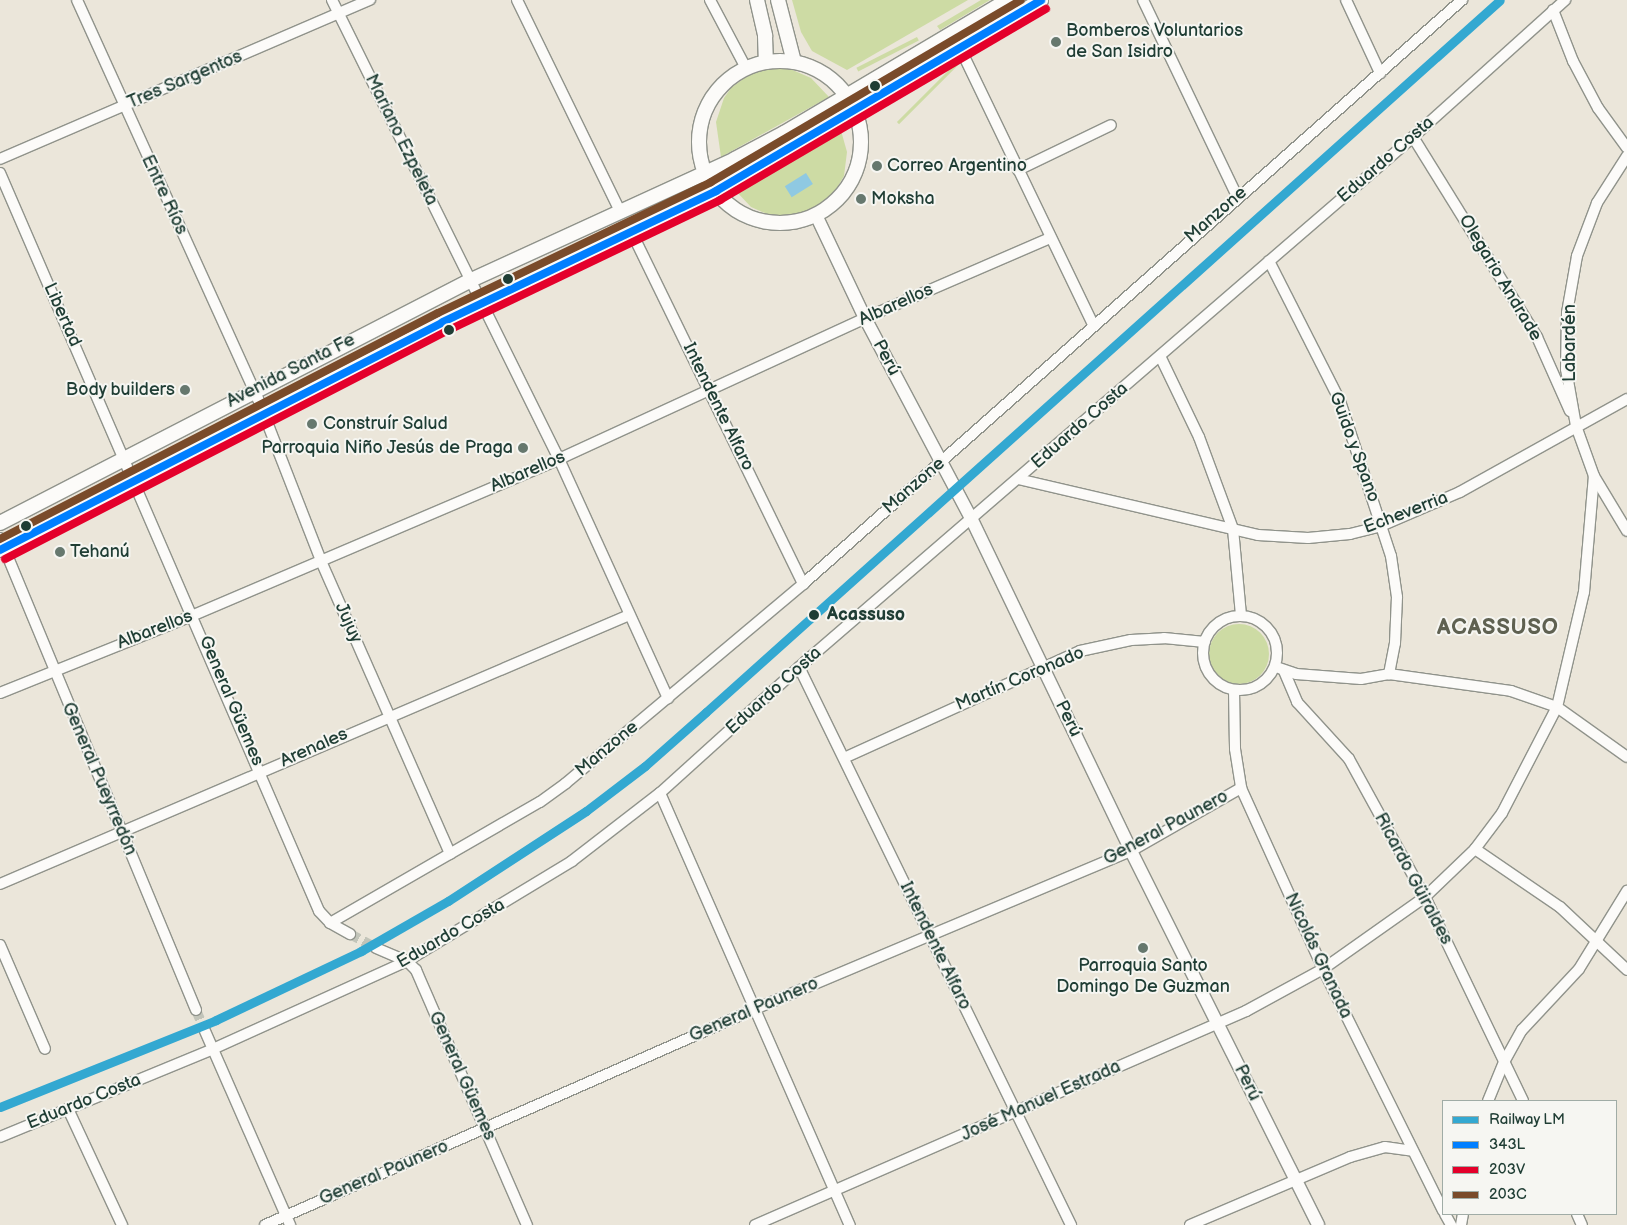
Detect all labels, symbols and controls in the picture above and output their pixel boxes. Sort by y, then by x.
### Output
place label: Bomberos Voluntarios de San Isidro [1066,21,1244,64]
marker: Bomberos Voluntarios de San Isidro [1050,36,1062,48]
street label: Tres Sargentos [124,46,246,114]
street label: Mariano Ezpeleta [360,71,442,209]
unlabelled marker [870,81,880,91]
street label: Eduardo Costa [1333,112,1439,208]
street label: Entre Ríos [136,152,192,238]
place label: Correo Argentino [887,155,1027,177]
marker: Correo Argentino [871,160,883,172]
street label: Manzone [1180,182,1252,248]
place label: Moksha [871,188,935,210]
marker: Moksha [855,193,867,205]
street label: Olegario Andrade [1454,211,1546,345]
unlabelled marker [503,274,513,284]
street label: Albarellos [855,279,937,331]
street label: Libertad [38,280,86,350]
street label: Labardén [1559,304,1581,382]
unlabelled marker [444,325,454,335]
street label: Avenida Santa Fe [223,329,359,413]
street label: Perú [868,336,904,380]
street label: Intendente Alfaro [678,340,758,474]
street label: Eduardo Costa [1027,378,1133,474]
place label: Body builders [65,379,175,401]
marker: Body builders [179,384,191,396]
street label: Guido y Spano [1324,388,1384,506]
place label: Construír Salud [323,413,448,435]
marker: Construír Salud [305,417,319,431]
place label: Parroquia Niño Jesús de Praga [260,437,513,459]
marker: Parroquia Niño Jesús de Praga [517,442,529,454]
street label: Albarellos [487,447,569,497]
street label: Manzone [878,453,950,519]
street label: Echeverria [1361,487,1451,539]
unlabelled marker [21,521,31,531]
place label: Tehanú [70,541,130,563]
marker: Tehanú [54,546,66,558]
street label: Jujuy [330,599,366,647]
place label: Acassuso [827,604,905,626]
street label: Albarellos [114,606,196,654]
marker: Acassuso [805,606,823,624]
district label: ACASSUSO [1436,615,1560,641]
street label: General Güemes [194,633,268,769]
street label: Eduardo Costa [722,642,826,740]
street label: Martín Coronado [953,642,1087,716]
street label: Perú [1050,697,1086,741]
street label: General Pueyrredón [57,699,141,859]
street label: Manzone [571,717,643,781]
street label: Arenales [277,724,351,772]
street label: General Paunero [1100,786,1232,870]
street label: Ricardo Güiraldes [1369,809,1457,949]
street label: Intendente Alfaro [895,879,975,1013]
street label: Nicolás Granada [1279,890,1357,1022]
street label: Eduardo Costa [393,894,509,974]
marker: Parroquia Santo Domingo De Guzman [1137,942,1149,954]
place label: Parroquia Santo Domingo De Guzman [1056,956,1230,999]
street label: General Paunero [686,973,822,1047]
street label: General Güemes [424,1008,500,1144]
street label: José Manuel Estrada [958,1056,1124,1146]
street label: Perú [1229,1061,1265,1105]
street label: Eduardo Costa [24,1069,144,1135]
legend [1442,1100,1617,1215]
text: Railway LM [1489,1110,1565,1129]
text: 343L [1489,1135,1525,1154]
street label: General Paunero [316,1136,452,1210]
text: 203V [1489,1160,1525,1179]
text: 203C [1489,1185,1527,1204]

